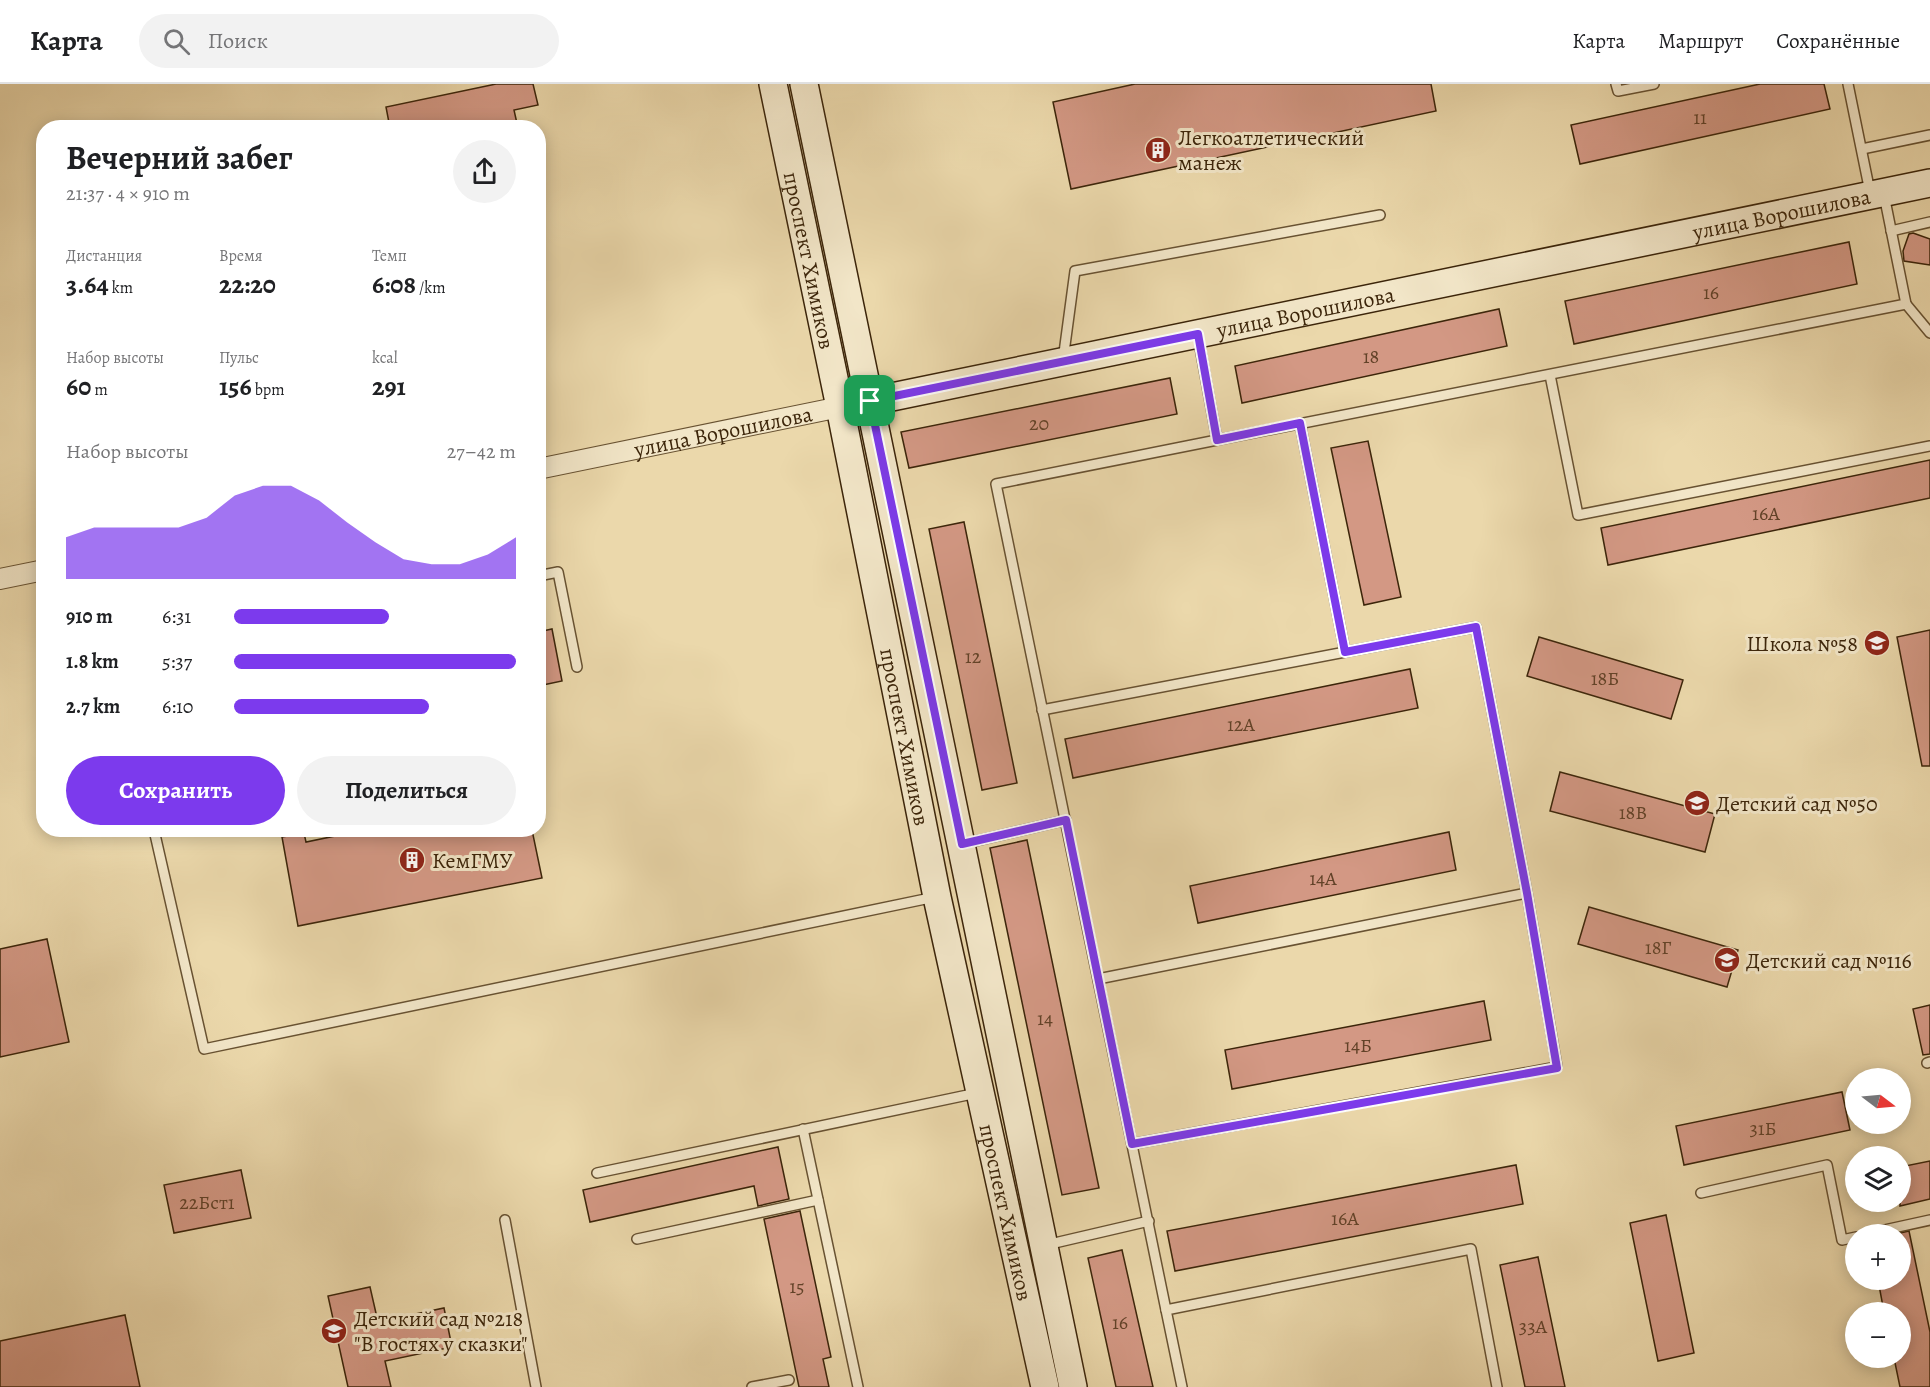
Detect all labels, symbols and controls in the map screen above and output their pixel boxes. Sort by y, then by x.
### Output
search box [139,14,559,68]
text: Карта [30,22,103,60]
icon: search [160,25,193,58]
text: Поиск [208,26,268,56]
text: Карта [1572,27,1625,55]
text: Маршрут [1658,27,1743,55]
text: Сохранённые [1776,27,1900,55]
house number: 11 [1693,104,1707,131]
place label: Легкоатлетический манеж [1178,123,1364,178]
text: Вечерний забег [66,135,293,180]
building icon: Легкоатлетический манеж [1143,135,1173,165]
button: share [453,140,516,203]
street label: проспект Химиков [776,169,842,352]
text: 21:37 · 4 × 910 m [66,180,190,207]
street label: улица Ворошилова [1689,181,1874,248]
text: Дистанция [66,245,142,267]
text: Время [219,245,263,267]
text: Темп [372,245,407,267]
text: 3.64 [66,267,109,302]
text: 22:20 [219,267,276,302]
text: 6:08 [372,267,416,302]
text: km [109,277,133,299]
text: /km [416,277,446,299]
house number: 16 [1703,279,1719,306]
street label: улица Ворошилова [1213,280,1398,346]
house number: 18 [1363,343,1379,370]
text: Набор высоты [66,347,164,369]
text: Пульс [219,347,259,369]
text: kcal [372,347,398,369]
text: 60 [66,369,91,404]
text: 156 [219,369,252,404]
text: 291 [372,369,406,404]
pin [844,375,895,426]
text: m [91,379,108,401]
text: bpm [252,379,285,401]
icon: arrive [853,384,886,417]
street label: улица Ворошилова [631,399,816,465]
house number: 20 [1029,410,1049,437]
text: Набор высоты [66,438,189,465]
text: 27–42 m [447,438,516,465]
house number: 16А [1752,500,1780,527]
text: 910 m [66,603,113,630]
text: 6:31 [162,603,191,630]
school or university icon: Школа №58 [1862,628,1892,658]
place label: Школа №58 [1746,629,1858,659]
house number: 12 [965,643,982,670]
street label: проспект Химиков [872,646,937,828]
text: 1.8 km [66,648,119,675]
text: 5:37 [162,648,192,675]
house number: 18Б [1591,665,1619,692]
text: 2.7 km [66,693,120,720]
text: 6:10 [162,693,194,720]
house number: 12А [1227,711,1255,738]
button: Сохранить [66,756,285,825]
button: Поделиться [297,756,516,825]
school or university icon: Детский сад №50 [1682,788,1712,818]
place label: Детский сад №50 [1716,789,1878,819]
house number: 18В [1619,799,1647,826]
building icon: КемГМУ [397,845,427,875]
place label: КемГМУ [432,846,513,876]
house number: 14А [1309,865,1337,892]
house number: 18Г [1645,934,1671,961]
school or university icon: Детский сад №116 [1712,945,1742,975]
place label: Детский сад №116 [1746,946,1912,976]
house number: 14 [1037,1005,1053,1032]
house number: 14Б [1344,1032,1372,1059]
north arrow [1845,1068,1911,1134]
map controls [1845,1068,1911,1368]
house number: 31Б [1749,1115,1777,1142]
street label: проспект Химиков [971,1121,1040,1304]
button: layers [1845,1146,1911,1212]
house number: 22Бст1 [179,1189,235,1216]
house number: 16А [1331,1205,1359,1232]
button: + [1845,1224,1911,1290]
house number: 15 [789,1273,805,1300]
button: − [1845,1302,1911,1368]
place label: Детский сад №218 "В гостях у сказки" [354,1304,528,1359]
house number: 16 [1112,1309,1128,1336]
house number: 33А [1519,1313,1547,1340]
school or university icon: Детский сад №218 "В гостях у сказки" [319,1316,349,1346]

